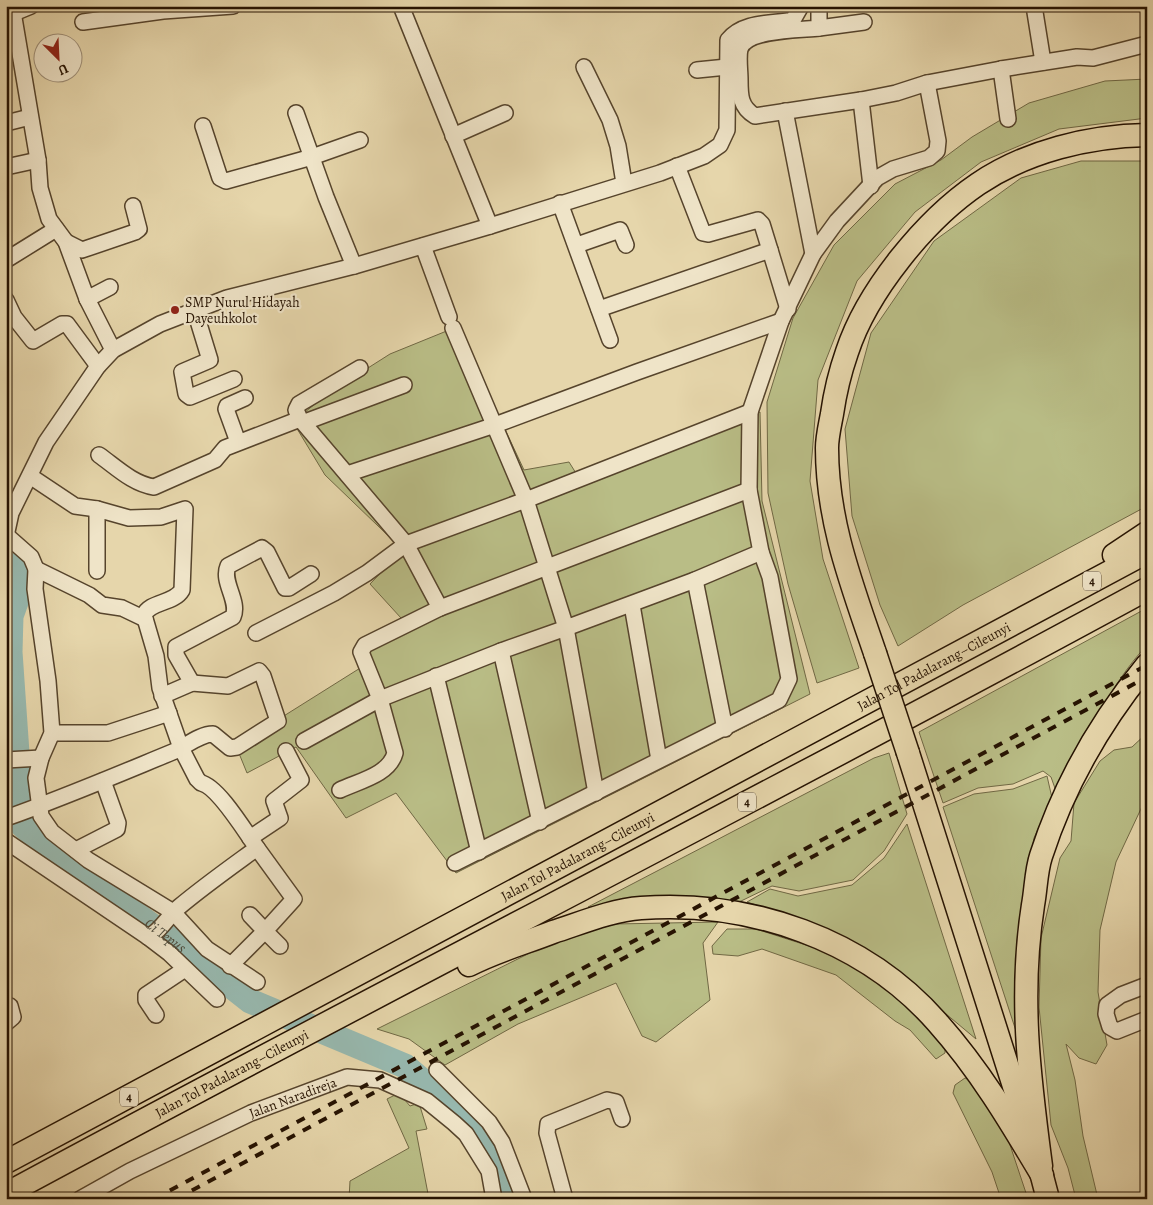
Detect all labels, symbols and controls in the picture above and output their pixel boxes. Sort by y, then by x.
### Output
north arrow [32,32,82,82]
text: U [55,59,71,80]
place label: SMP Nurul Hidayah Dayeuhkolot [185,293,300,328]
marker: SMP Nurul Hidayah Dayeuhkolot [169,304,181,316]
road number: 4 [1083,572,1101,590]
street label: Jalan Tol Padalarang–Cileunyi [854,618,1014,715]
road number: 4 [738,792,756,812]
street label: Jalan Tol Padalarang–Cileunyi [498,808,658,906]
water label: Ci Tepus [141,913,190,957]
street label: Jalan Tol Padalarang–Cileunyi [152,1025,312,1122]
street label: Jalan Naradireja [246,1073,340,1123]
road number: 4 [120,1088,138,1106]

